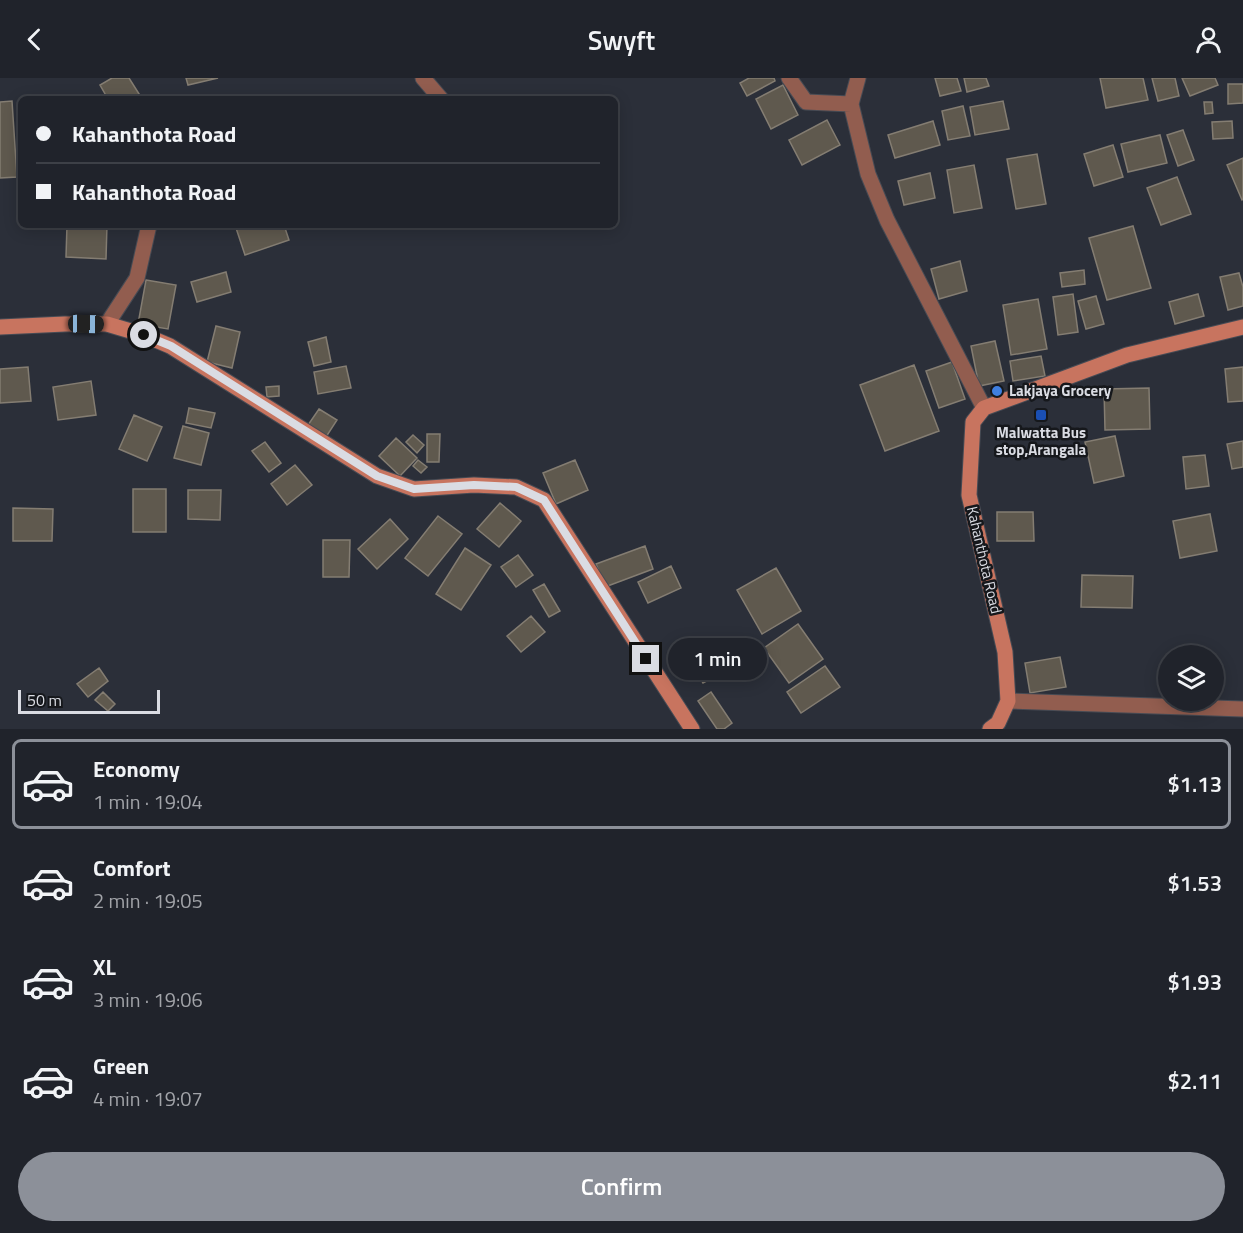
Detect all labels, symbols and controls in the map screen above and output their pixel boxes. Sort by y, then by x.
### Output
text: Swyft [588,19,655,60]
icon: back [18,23,51,56]
icon: person [1192,23,1225,56]
text: Kahanthota Road [72,117,236,151]
text: Kahanthota Road [72,175,236,209]
car [68,315,104,333]
route start [130,321,157,348]
place label: Lakjaya Grocery [1009,379,1112,402]
marker: Lakjaya Grocery [990,384,1004,398]
marker: Malwatta Bus stop,Arangala [1034,408,1048,422]
place label: Malwatta Bus stop,Arangala [996,421,1087,461]
street label: Kahanthota Road [961,504,1008,616]
callout: 1 min [667,638,766,680]
text: 1 min [693,643,742,674]
route end [632,645,659,672]
map controls [1158,645,1224,711]
button: layers [1158,645,1224,711]
scale bar [18,687,160,714]
text: 50 m [27,688,62,712]
text: Economy [93,752,180,786]
icon: car [21,757,75,811]
text: $1.13 [1167,767,1222,801]
text: 1 min · 19:04 [93,786,203,817]
text: Comfort [93,851,171,885]
icon: car [21,856,75,910]
text: $1.53 [1167,866,1222,900]
text: 2 min · 19:05 [93,885,203,916]
text: XL [93,950,116,984]
icon: car [21,955,75,1009]
text: $1.93 [1167,965,1222,999]
text: 3 min · 19:06 [93,984,203,1015]
text: Green [93,1049,149,1083]
icon: car [21,1054,75,1108]
text: $2.11 [1167,1064,1222,1098]
text: 4 min · 19:07 [93,1083,203,1114]
button: Confirm [18,1152,1225,1221]

